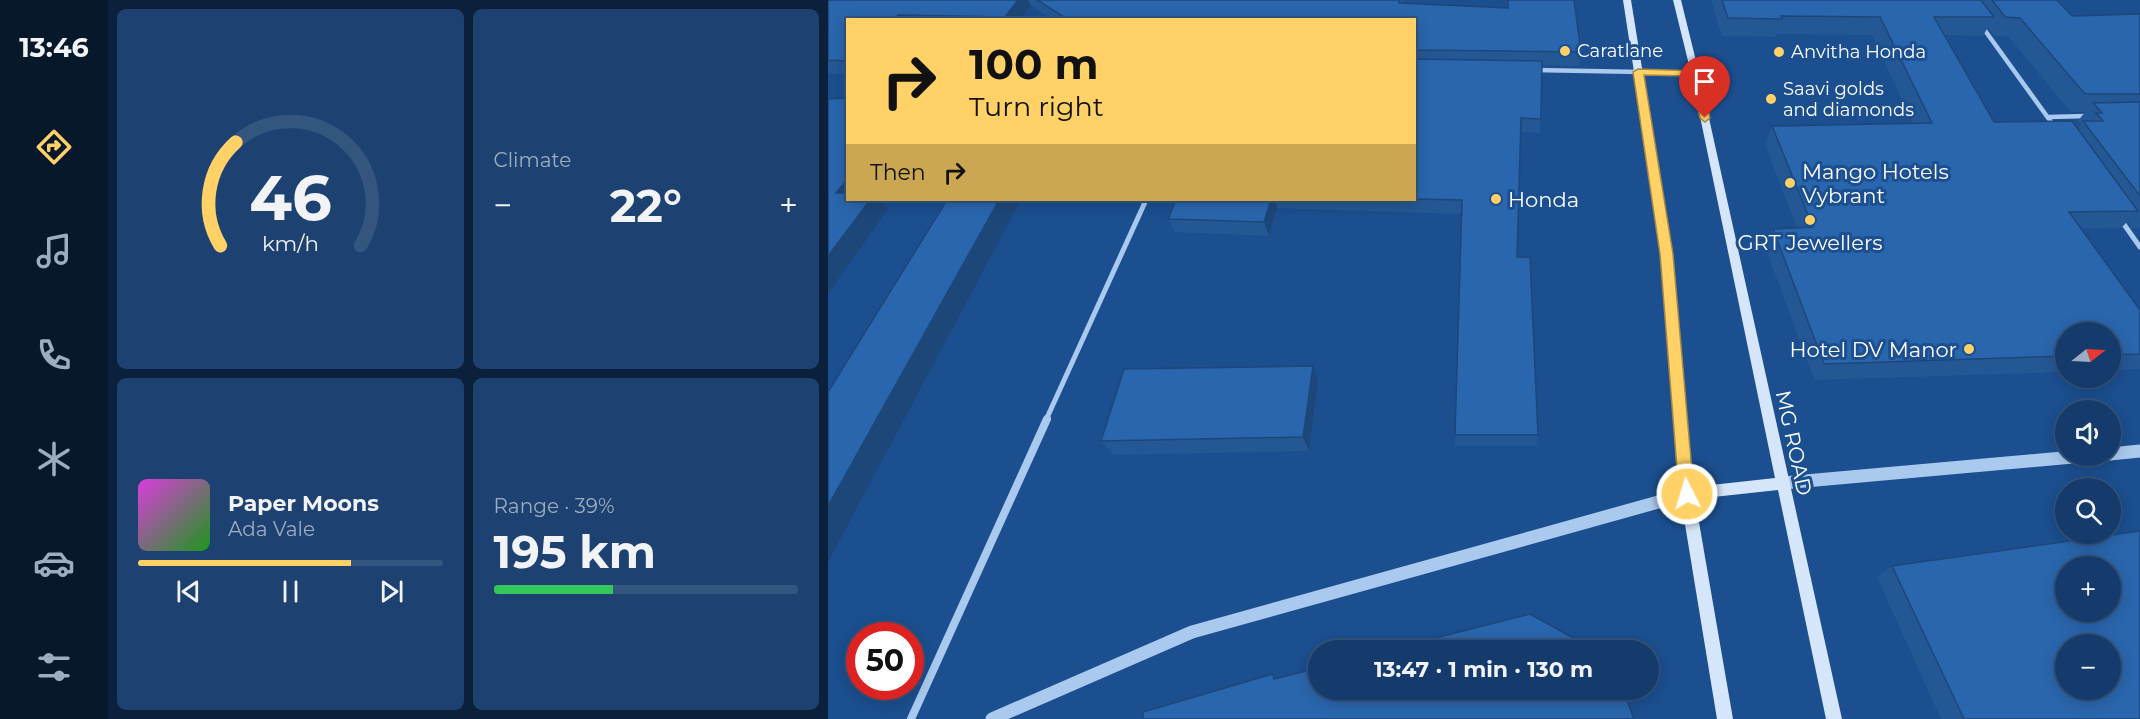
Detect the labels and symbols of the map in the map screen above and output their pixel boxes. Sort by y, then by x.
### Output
place label: Caratlane [1577,40,1663,62]
place label: Anvitha Honda [1791,41,1926,63]
marker: Caratlane [1558,44,1572,58]
marker: Anvitha Honda [1772,45,1786,59]
pin [1679,56,1730,118]
place label: Saavi golds and diamonds [1783,78,1914,121]
marker: Saavi golds and diamonds [1764,92,1778,106]
place label: Mango Hotels Vybrant [1802,159,1949,208]
marker: Mango Hotels Vybrant [1783,176,1797,190]
place label: Honda [1508,187,1579,212]
marker: Honda [1489,192,1503,206]
marker: GRT Jewellers [1803,213,1817,227]
place label: GRT Jewellers [1737,230,1883,255]
north arrow [2055,322,2121,388]
place label: Hotel DV Manor [1790,337,1957,362]
marker: Hotel DV Manor [1962,342,1976,356]
street label: MG ROAD [1771,388,1817,498]
position arrow [1655,462,1719,526]
speed limit sign: 50 [846,622,924,700]

